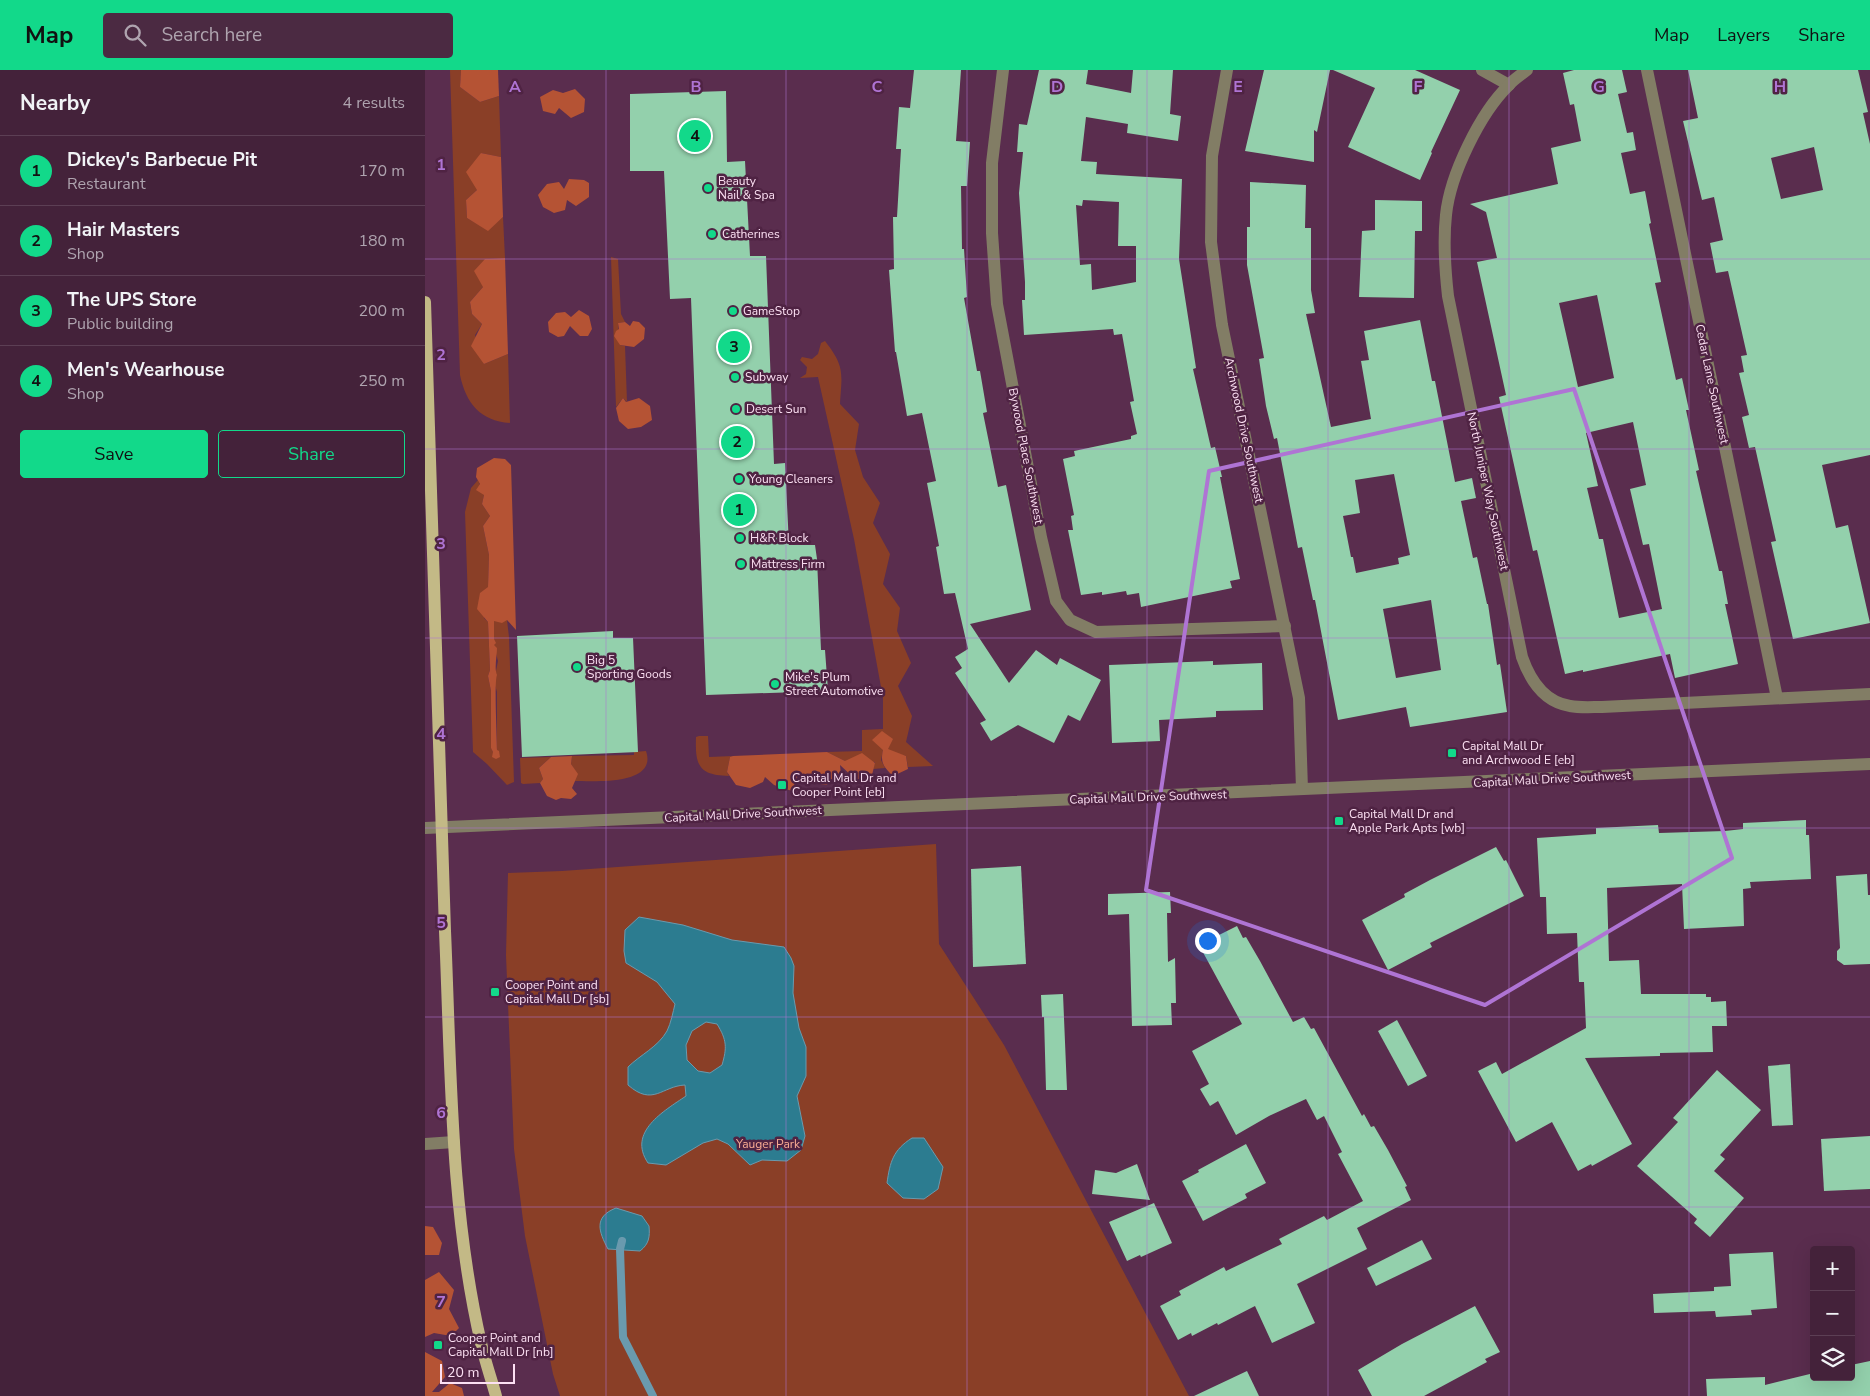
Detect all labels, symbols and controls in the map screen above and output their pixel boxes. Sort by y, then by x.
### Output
search box [103,13,453,58]
text: Map [25,19,73,51]
icon: search [121,21,149,49]
text: Search here [161,22,262,48]
text: Map [1654,23,1689,47]
text: Layers [1717,23,1770,47]
text: Share [1798,23,1845,47]
text: A [509,76,521,98]
text: B [690,76,702,98]
text: C [872,76,883,98]
text: D [1051,76,1063,98]
text: E [1233,76,1243,98]
text: F [1414,76,1423,98]
text: G [1593,76,1605,98]
text: H [1774,76,1786,98]
text: Nearby [20,89,90,117]
text: 4 results [343,92,405,114]
pin: 4 [679,117,711,155]
text: Dickey's Barbecue Pit [67,147,257,173]
text: 1 [436,154,446,176]
text: 1 [31,160,41,182]
text: 170 m [358,160,405,182]
text: Restaurant [67,173,146,195]
place label: Beauty Nail & Spa [718,173,775,203]
marker: Beauty Nail & Spa [702,182,714,194]
text: Hair Masters [67,217,180,243]
place label: Catherines [722,226,780,242]
marker: Catherines [706,228,718,240]
text: 2 [31,230,41,252]
text: 180 m [358,230,405,252]
text: Shop [67,243,104,265]
text: The UPS Store [67,287,197,313]
text: 3 [31,300,41,322]
text: 200 m [358,300,405,322]
place label: GameStop [743,303,800,319]
marker: GameStop [727,305,739,317]
text: Public building [67,313,173,335]
street label: Cedar Lane Southwest [1691,323,1733,446]
pin: 3 [718,328,750,366]
text: 2 [436,344,446,366]
street label: Archwood Drive Southwest [1221,356,1267,505]
text: Men's Wearhouse [67,357,225,383]
place label: Subway [745,369,789,385]
text: 4 [31,370,41,392]
text: 250 m [358,370,405,392]
marker: Subway [729,371,741,383]
text: Shop [67,383,104,405]
street label: Bywood Place Southwest [1005,387,1047,526]
place label: Desert Sun [746,401,806,417]
marker: Desert Sun [730,403,742,415]
street label: North Juniper Way Southwest [1463,410,1513,572]
pin: 2 [721,423,753,461]
button: Save [20,430,208,478]
button: Share [218,430,405,478]
place label: Young Cleaners [748,471,833,487]
marker: Young Cleaners [733,473,745,485]
pin: 1 [723,491,755,529]
place label: H&R Block [750,530,809,546]
marker: H&R Block [734,532,746,544]
text: 3 [436,533,446,555]
place label: Mattress Firm [751,556,825,572]
marker: Mattress Firm [735,558,747,570]
place label: Big 5 Sporting Goods [587,652,672,682]
marker: Big 5 Sporting Goods [571,661,583,673]
place label: Mike's Plum Street Automotive [785,669,883,699]
marker: Mike's Plum Street Automotive [769,678,781,690]
text: 4 [436,723,446,745]
place label: Capital Mall Dr and Archwood E [eb] [1462,738,1575,768]
marker: Capital Mall Dr and Archwood E [eb] [1446,747,1458,759]
street label: Capital Mall Drive Southwest [1473,767,1632,791]
place label: Capital Mall Dr and Cooper Point [eb] [792,770,896,800]
marker: Capital Mall Dr and Cooper Point [eb] [776,779,788,791]
street label: Capital Mall Drive Southwest [1069,786,1228,808]
street label: Capital Mall Drive Southwest [664,802,823,826]
place label: Capital Mall Dr and Apple Park Apts [wb] [1349,806,1465,836]
marker: Capital Mall Dr and Apple Park Apts [wb] [1333,815,1345,827]
text: 5 [436,912,446,934]
your location [1195,928,1221,954]
place label: Cooper Point and Capital Mall Dr [sb] [505,977,610,1007]
marker: Cooper Point and Capital Mall Dr [sb] [489,986,501,998]
text: 6 [436,1102,446,1124]
park label: Yauger Park [735,1136,801,1152]
map controls [1810,1246,1855,1381]
button: + [1810,1246,1855,1291]
text: 7 [436,1291,446,1313]
button: − [1810,1291,1855,1336]
place label: Cooper Point and Capital Mall Dr [nb] [448,1330,554,1360]
button: layers [1810,1336,1855,1381]
marker: Cooper Point and Capital Mall Dr [nb] [432,1339,444,1351]
scale bar [440,1361,515,1384]
text: 20 m [447,1363,479,1382]

